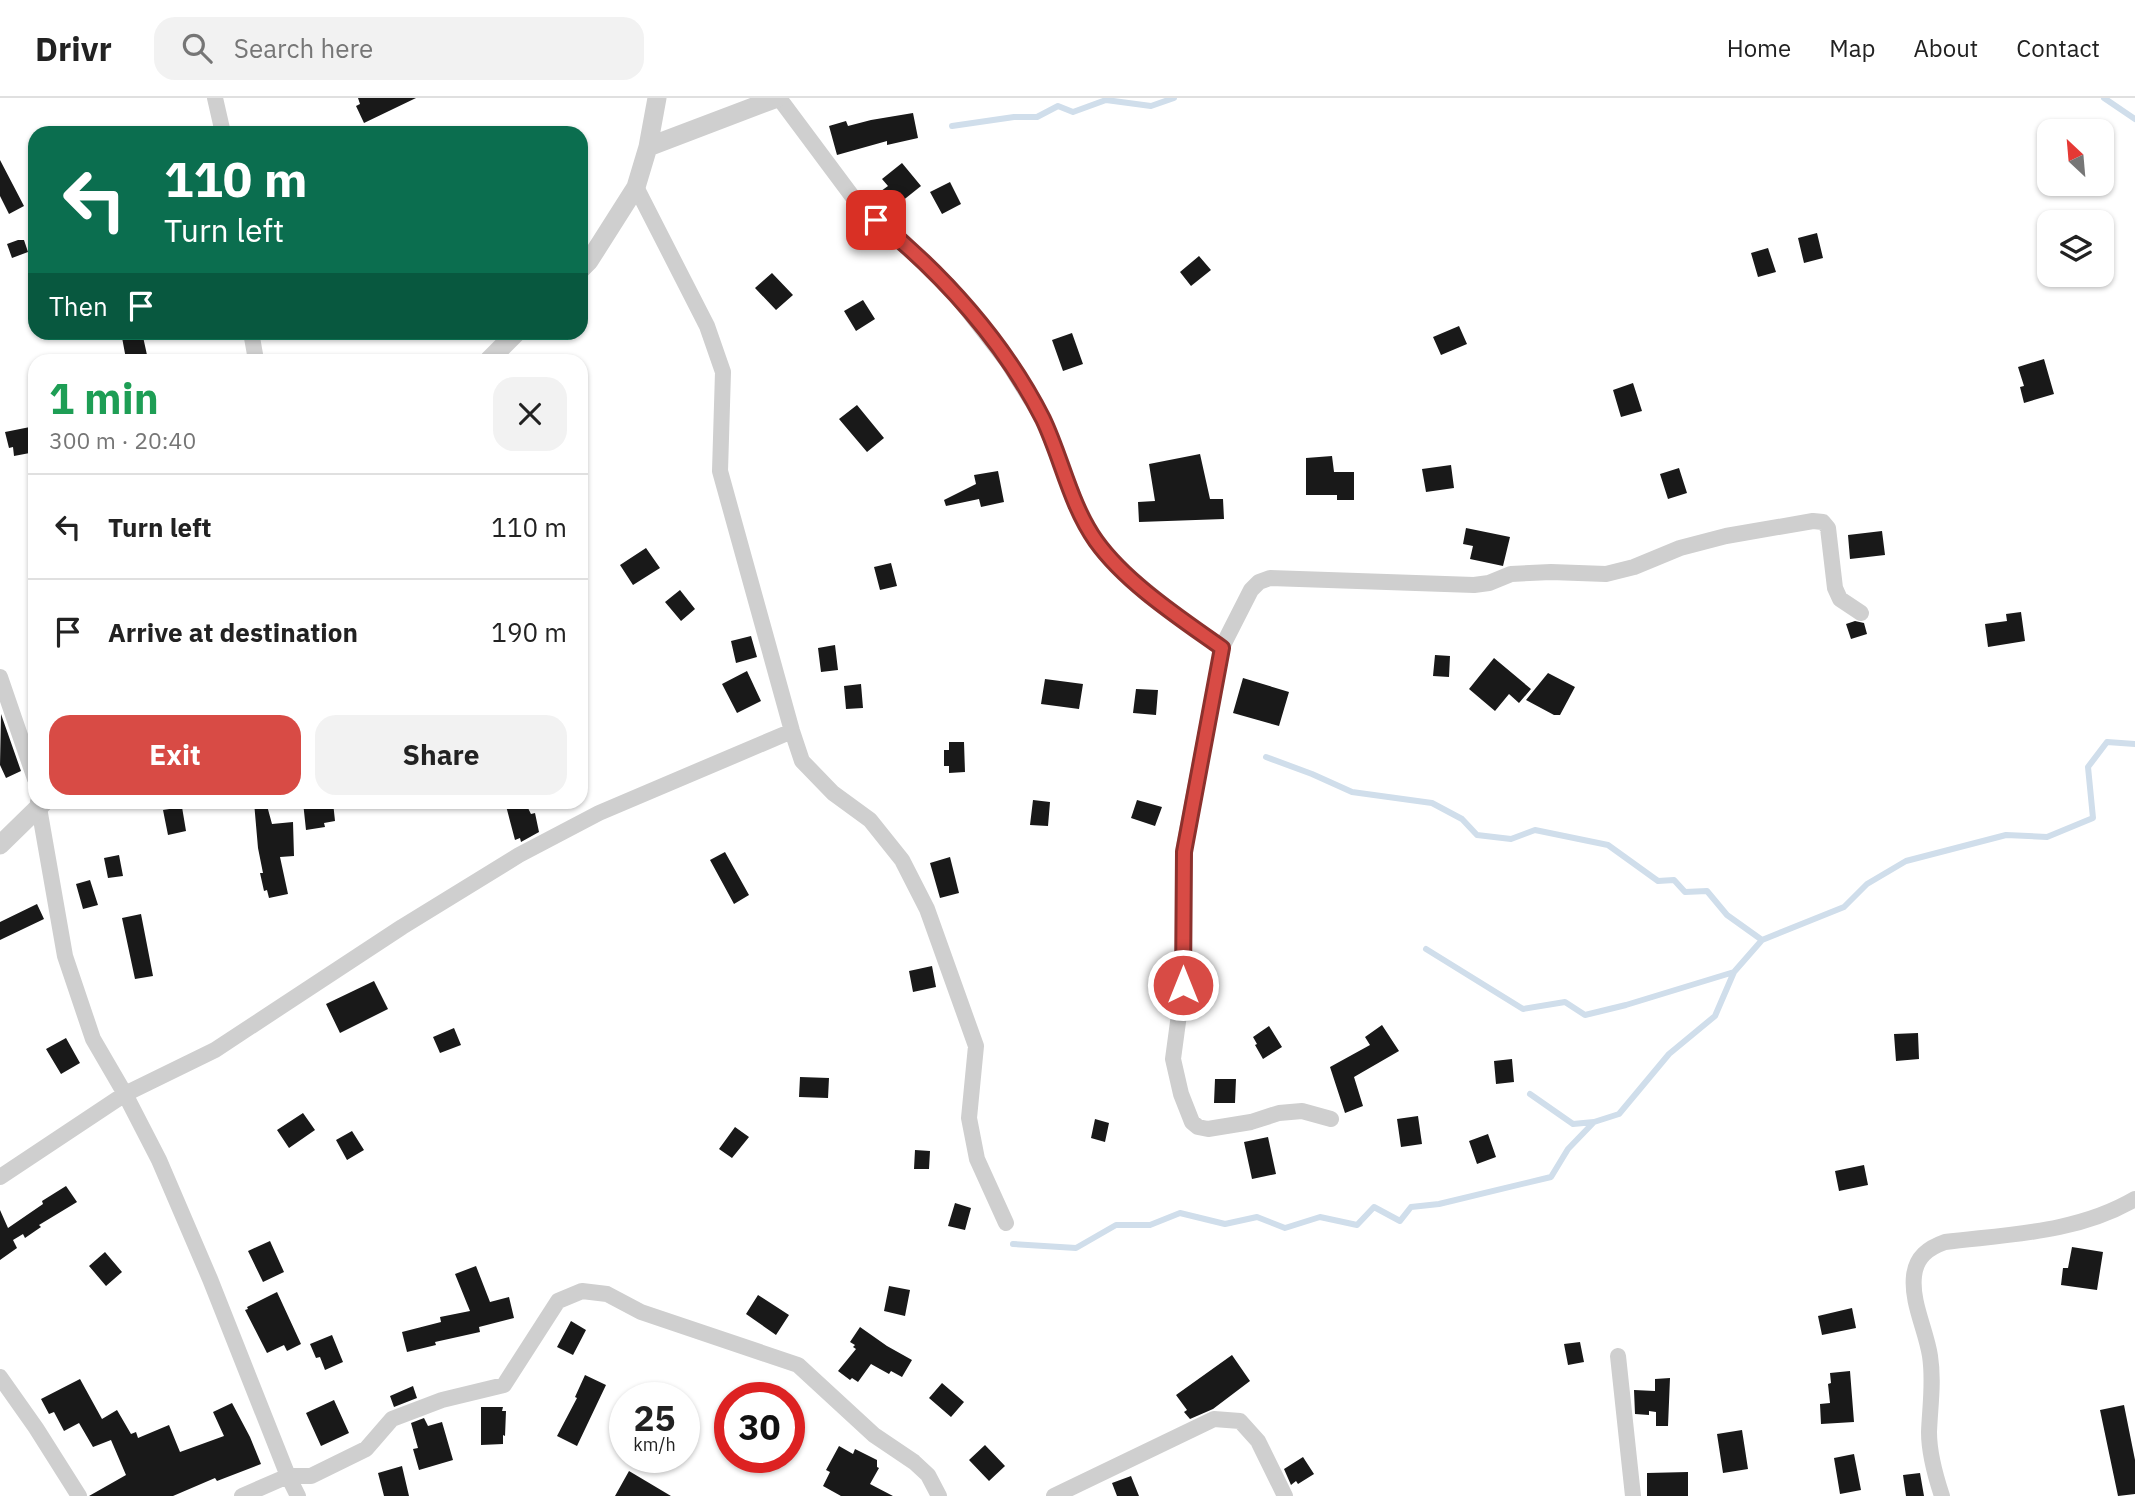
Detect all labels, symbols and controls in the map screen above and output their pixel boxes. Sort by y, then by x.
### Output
search box [154,17,644,80]
text: Drivr [35,27,112,70]
icon: search [178,29,216,67]
text: Search here [234,31,373,65]
text: Home [1727,32,1791,64]
text: Map [1829,32,1875,64]
text: About [1913,32,1978,64]
text: Contact [2016,32,2100,64]
north arrow [2037,119,2114,196]
map controls [2037,119,2114,287]
text: 110 m [164,147,308,210]
icon: left [49,154,140,245]
pin [846,190,906,250]
icon: arrive [857,201,895,239]
text: Turn left [164,209,284,251]
button: layers [2037,210,2114,287]
icon: arrive [122,287,160,325]
text: Then [49,289,108,323]
text: 1 min [49,371,159,426]
button: close [493,377,567,451]
text: 300 m · 20:40 [49,425,196,455]
icon: left [49,508,87,546]
text: Turn left [108,510,211,544]
text: 110 m [491,510,567,544]
icon: arrive [49,613,87,651]
text: Arrive at destination [108,615,358,649]
text: 190 m [491,615,567,649]
button: Exit [49,715,301,795]
button: Share [315,715,567,795]
position arrow [1146,948,1220,1022]
speed limit sign: 30 [714,1382,805,1473]
text: 25 [633,1395,676,1441]
text: km/h [633,1433,676,1456]

